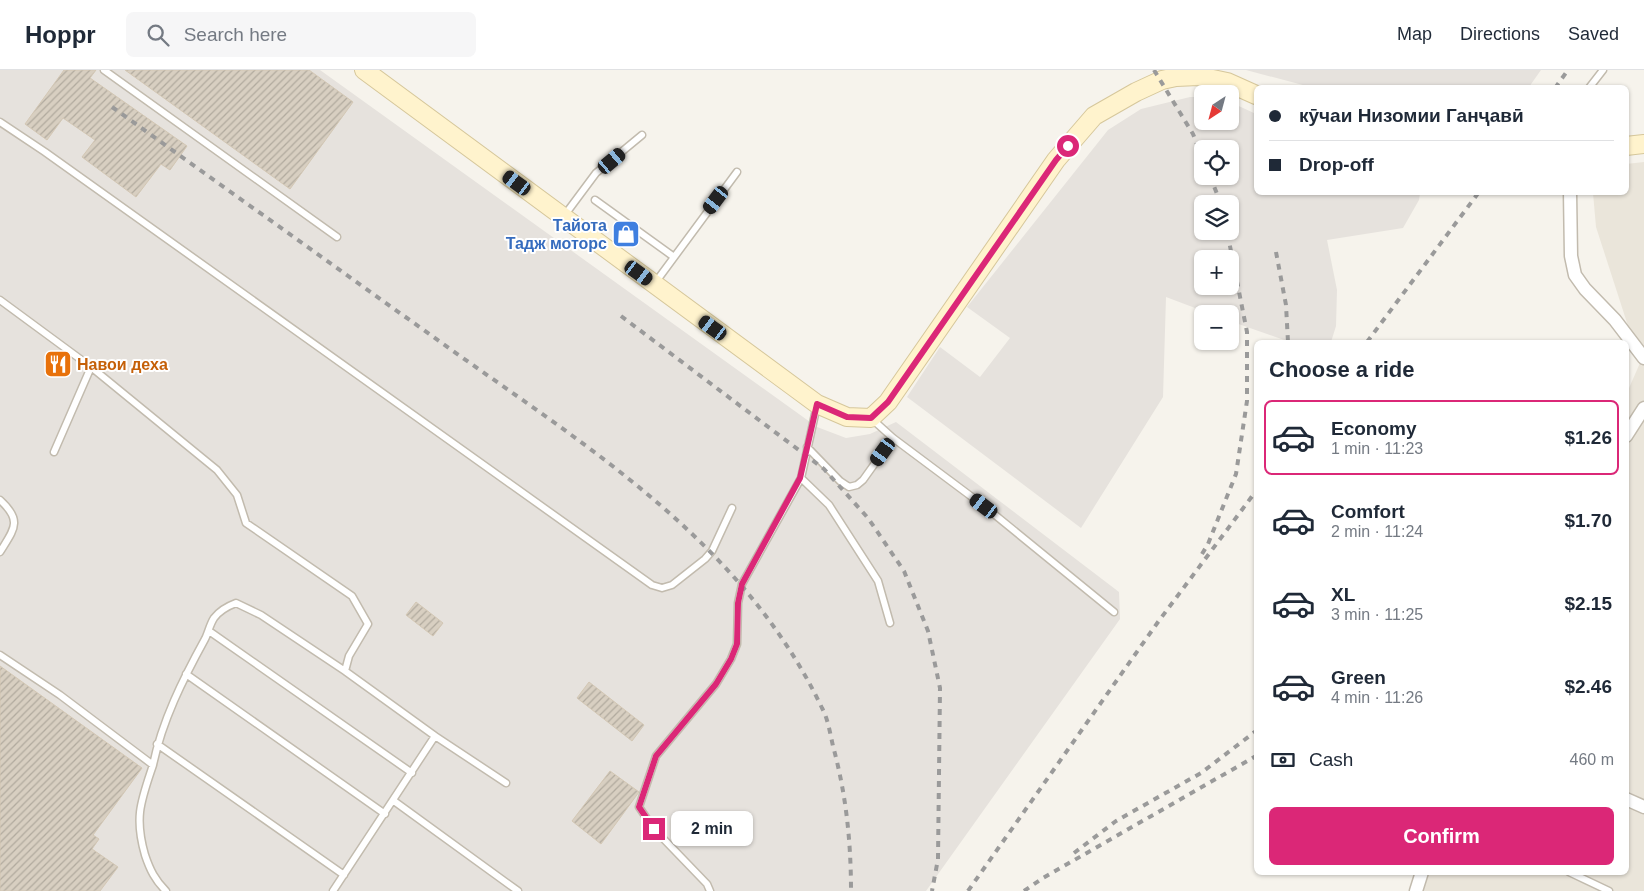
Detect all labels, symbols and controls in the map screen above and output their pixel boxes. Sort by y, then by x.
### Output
search box [126,12,476,57]
text: Hoppr [25,21,96,48]
icon: search [144,21,172,49]
text: Search here [184,24,287,45]
text: Map [1397,24,1432,44]
text: Directions [1460,24,1540,44]
text: Saved [1568,24,1619,44]
north arrow [1194,85,1239,130]
map controls [1194,85,1239,350]
text: кӯчаи Низомии Ганҷавӣ [1299,105,1524,126]
route start [1057,135,1079,157]
button: locate [1194,140,1239,185]
car [595,146,628,176]
text: Drop-off [1299,154,1374,175]
car [500,168,533,198]
car [700,184,731,216]
button: layers [1194,195,1239,240]
place label: Тайота Тадж моторс [506,217,607,252]
shop icon: Тайота Тадж моторс [611,219,641,249]
button: + [1194,250,1239,295]
car [622,258,655,288]
button: − [1194,305,1239,350]
car [696,313,729,343]
restaurant icon: Навои деха [43,349,73,379]
place label: Навои деха [77,356,168,373]
text: Choose a ride [1269,357,1414,382]
icon: car [1271,415,1316,460]
text: Economy [1331,418,1417,439]
text: $1.26 [1564,427,1612,448]
car [868,435,897,469]
text: 1 min · 11:23 [1331,440,1423,457]
car [967,491,1000,521]
icon: car [1271,498,1316,543]
text: Comfort [1331,501,1405,522]
text: $1.70 [1564,510,1612,531]
text: 2 min · 11:24 [1331,523,1423,540]
icon: car [1271,581,1316,626]
text: XL [1331,584,1355,605]
text: $2.15 [1564,593,1612,614]
text: 3 min · 11:25 [1331,606,1423,623]
icon: car [1271,664,1316,709]
text: Green [1331,667,1386,688]
text: $2.46 [1564,676,1612,697]
text: 4 min · 11:26 [1331,689,1423,706]
icon: cash [1269,746,1297,774]
text: Cash [1309,749,1353,770]
text: 460 m [1570,751,1614,768]
button: Confirm [1269,807,1614,865]
callout: 2 min [672,812,754,846]
route end [643,818,665,840]
text: 2 min [691,820,733,837]

